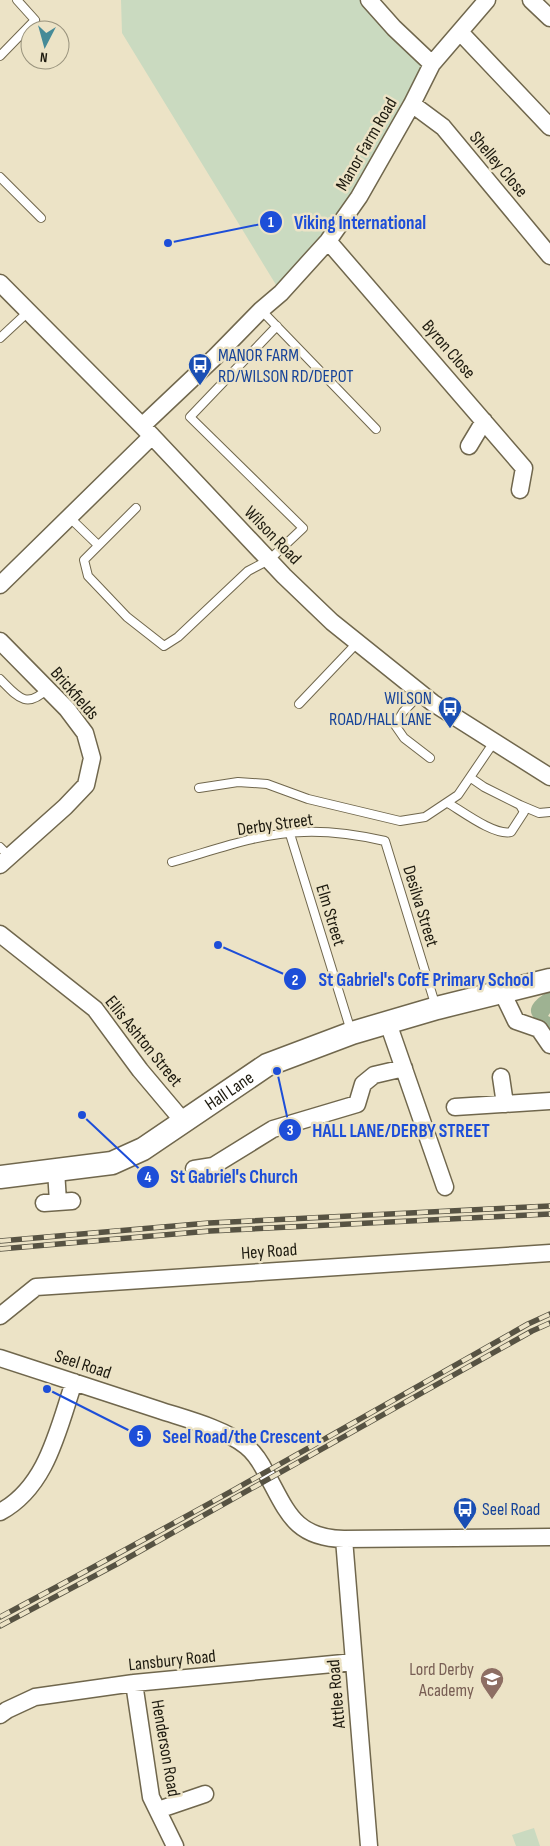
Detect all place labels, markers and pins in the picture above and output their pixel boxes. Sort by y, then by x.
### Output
callout: Viking International [259,205,436,239]
place label: MANOR FARM RD/WILSON RD/DEPOT [218,345,354,387]
bus stop icon: MANOR FARM RD/WILSON RD/DEPOT [187,352,213,386]
place label: WILSON ROAD/HALL LANE [329,688,432,730]
bus stop icon: WILSON ROAD/HALL LANE [437,695,463,729]
callout: St Gabriel's CofE Primary School [283,962,543,996]
callout: HALL LANE/DERBY STREET [278,1113,500,1147]
callout: St Gabriel's Church [135,1160,308,1194]
callout: Seel Road/the Crescent [128,1419,332,1453]
bus stop icon: Seel Road [452,1496,478,1530]
place label: Seel Road [482,1499,540,1520]
place label: Lord Derby Academy [409,1659,474,1701]
school or university icon: Lord Derby Academy [479,1666,505,1700]

